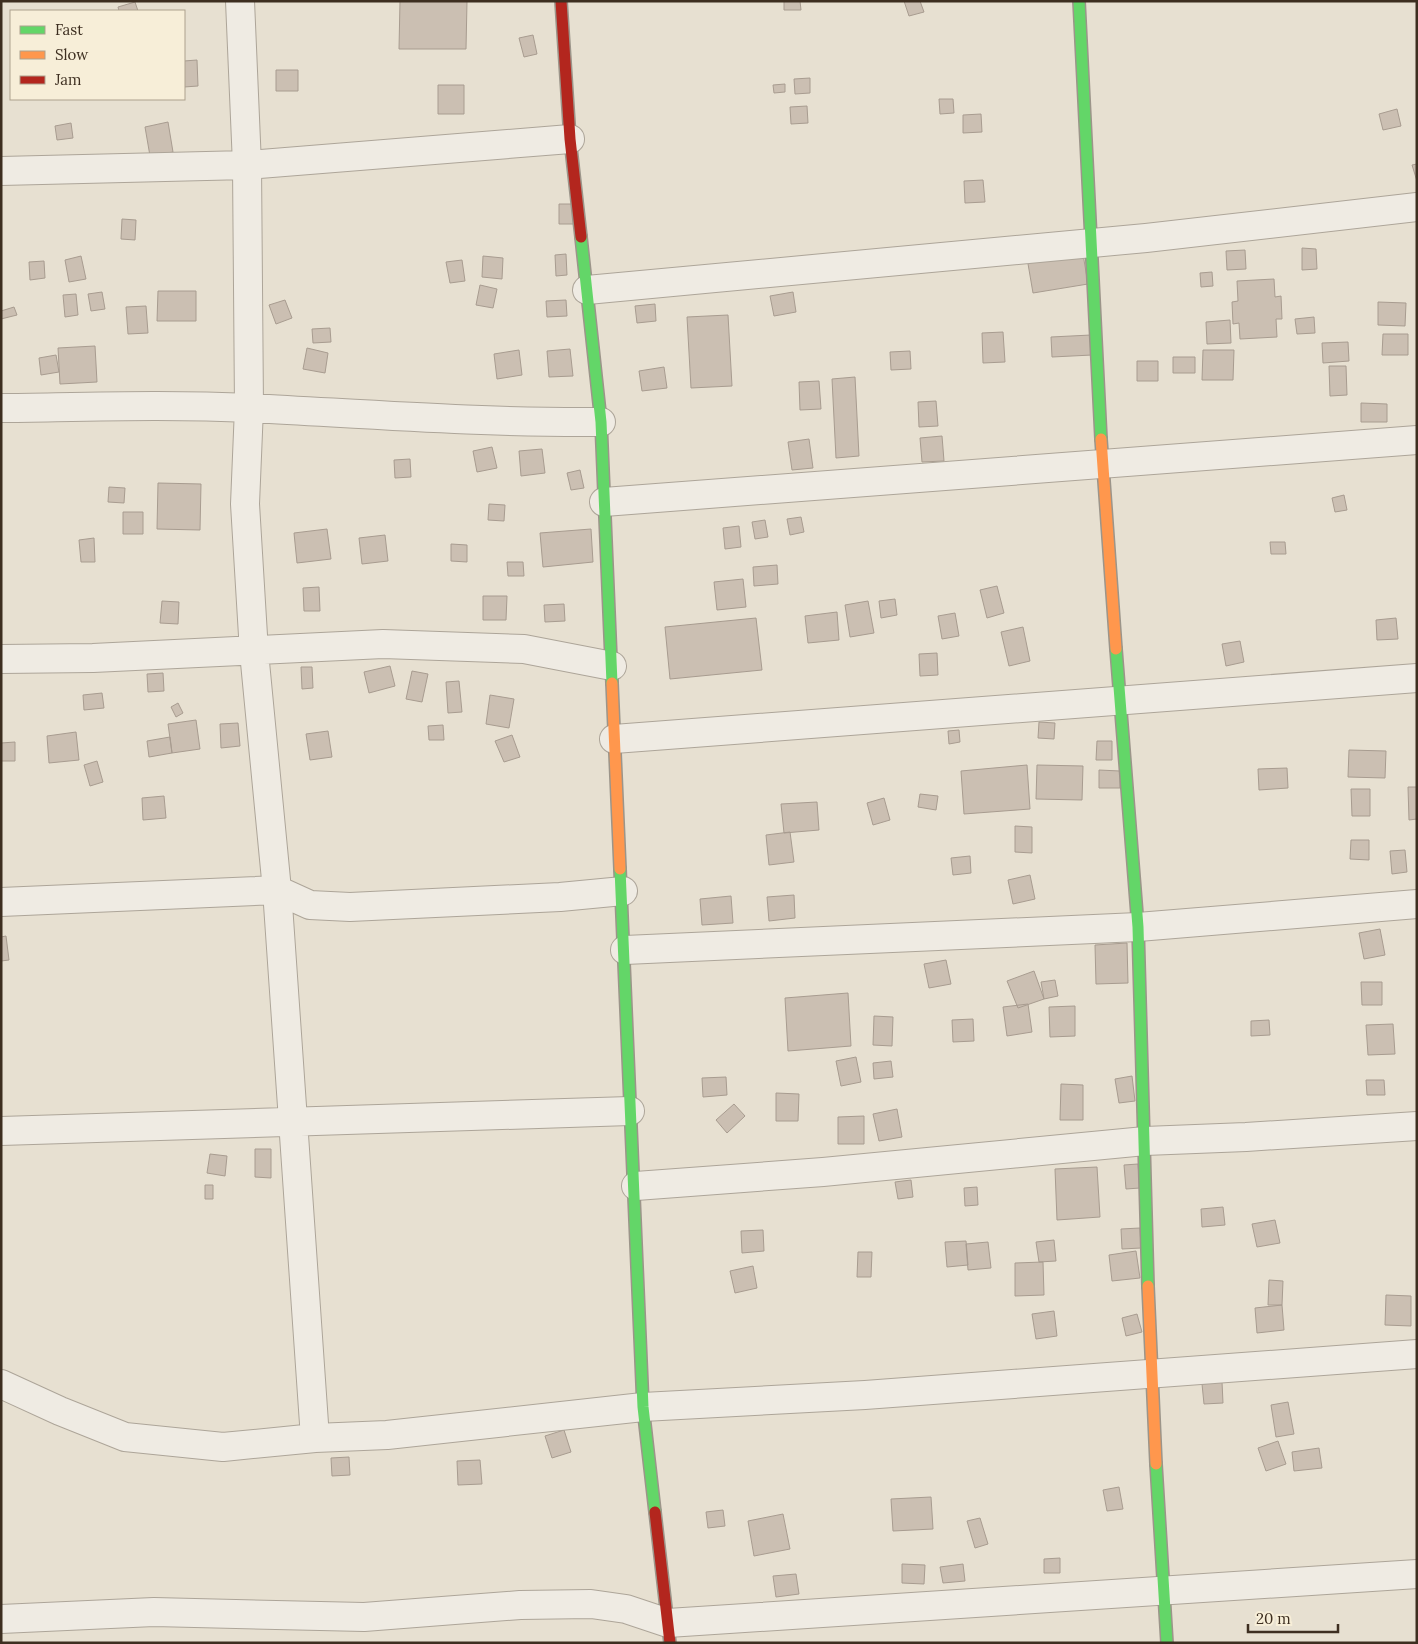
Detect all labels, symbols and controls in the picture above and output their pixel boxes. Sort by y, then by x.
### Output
legend [10,10,185,100]
text: Fast [55,20,83,39]
text: Slow [55,45,88,64]
text: Jam [54,70,82,89]
scale bar [1248,1602,1338,1634]
text: 20 m [1256,1609,1291,1628]

